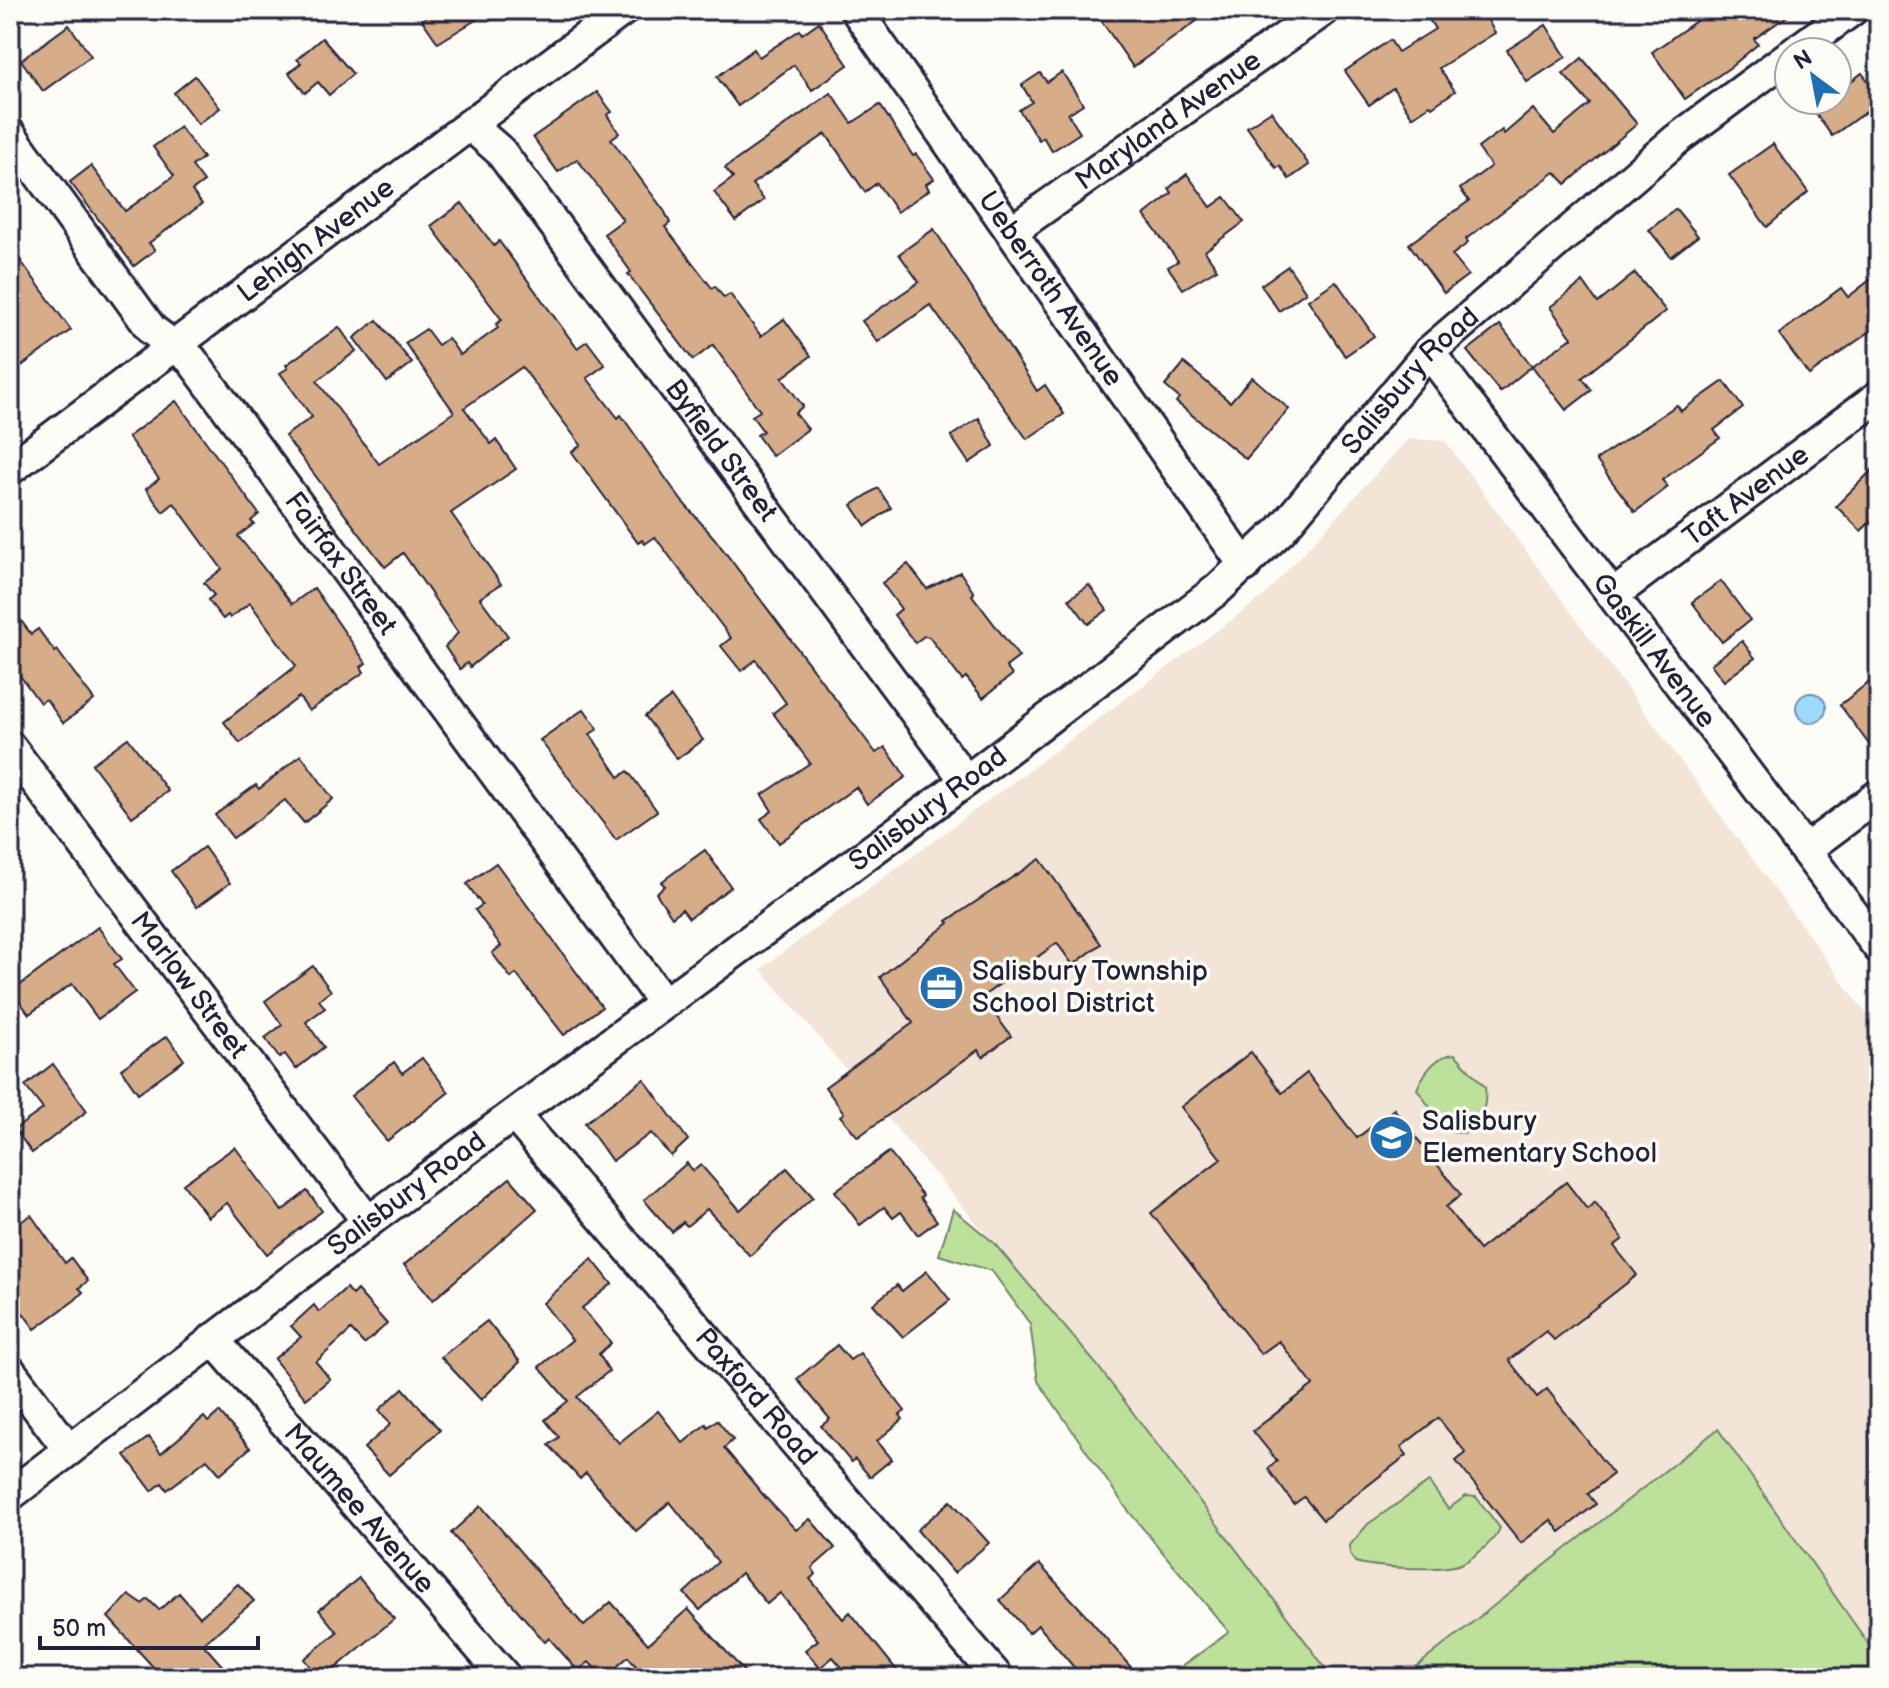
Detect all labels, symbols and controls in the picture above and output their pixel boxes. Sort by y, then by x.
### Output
north arrow [1773,36,1853,116]
street label: Maryland Avenue [1069,43,1267,197]
text: N [1789,44,1817,76]
street label: Lehigh Avenue [231,171,401,309]
street label: Ueberroth Avenue [971,185,1130,392]
street label: Salisbury Road [1334,300,1485,461]
street label: Byfield Street [658,373,785,528]
street label: Taft Avenue [1677,438,1815,553]
street label: Fairfax Street [278,485,404,641]
street label: Gaskill Avenue [1585,567,1723,734]
street label: Salisbury Road [842,739,1013,878]
street label: Marlow Street [124,905,255,1065]
place label: Salisbury Township School District [972,955,1208,1020]
office icon: Salisbury Township School District [917,963,965,1011]
place label: Salisbury Elementary School [1422,1105,1657,1170]
school or university icon: Salisbury Elementary School [1367,1113,1415,1161]
street label: Salisbury Road [321,1124,492,1263]
street label: Paxford Road [688,1321,824,1472]
street label: Maumee Avenue [277,1417,442,1600]
scale bar [40,1600,258,1650]
text: 50 m [52,1614,106,1643]

